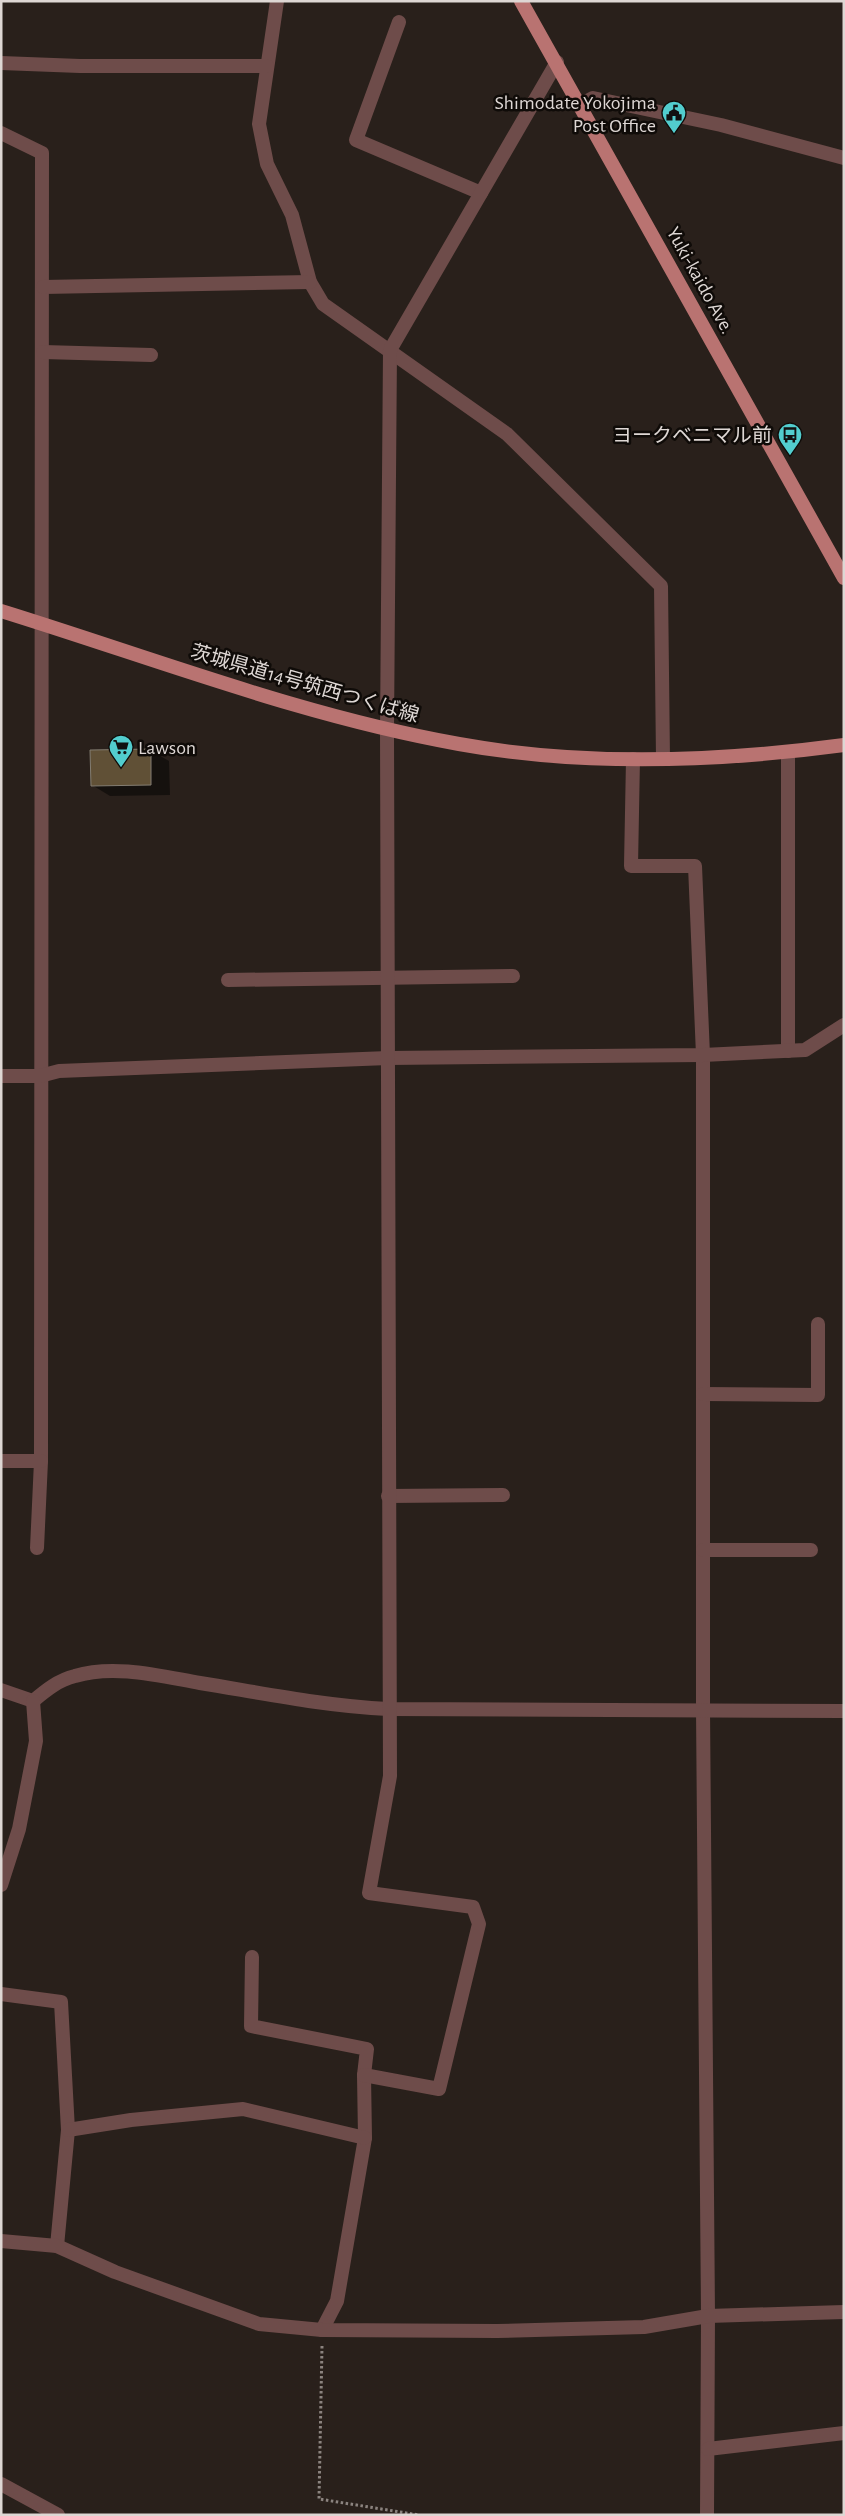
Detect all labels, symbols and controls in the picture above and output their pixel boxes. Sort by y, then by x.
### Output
place label: Shimodate Yokojima Post Office [494,93,656,136]
public building icon: Shimodate Yokojima Post Office [661,100,687,134]
street label: Yuki-kaido Ave. [663,224,738,337]
bus stop icon: ヨークベニマル前 [777,422,803,456]
place label: ヨークベニマル前 [612,425,772,446]
street label: 茨城県道14号筑西つくば線 [188,640,422,726]
supermarket icon: Lawson [108,734,134,768]
place label: Lawson [138,738,196,758]

